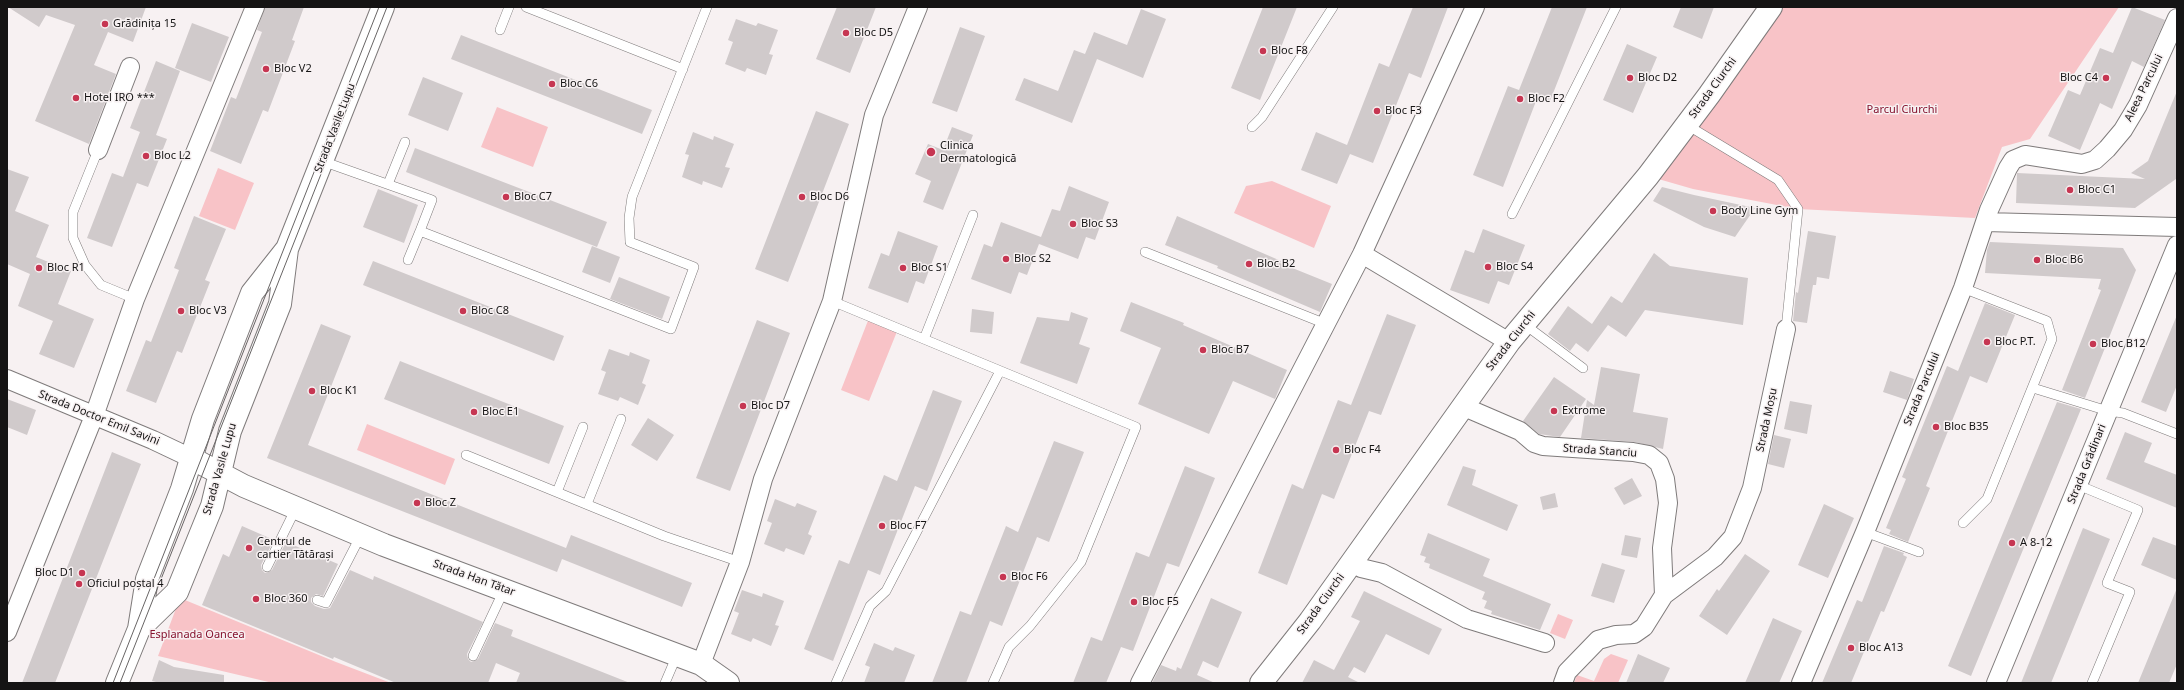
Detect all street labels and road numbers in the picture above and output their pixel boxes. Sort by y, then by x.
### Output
street label: Aleea Parcului [2122,52,2166,124]
street label: Strada Ciurchi [1686,55,1740,121]
street label: Strada Vasile Lupu [312,81,358,175]
street label: Strada Ciurchi [1484,309,1538,373]
street label: Strada Parcului [1901,350,1943,428]
street label: Strada Moșu [1754,387,1780,453]
street label: Strada Doctor Emil Savini [36,388,162,448]
street label: Strada Vasile Lupu [201,422,239,516]
street label: Strada Grădinari [2065,422,2109,506]
street label: Strada Stanciu [1563,442,1637,460]
street label: Strada Han Tătar [431,557,517,599]
street label: Strada Ciurchi [1294,571,1348,637]

